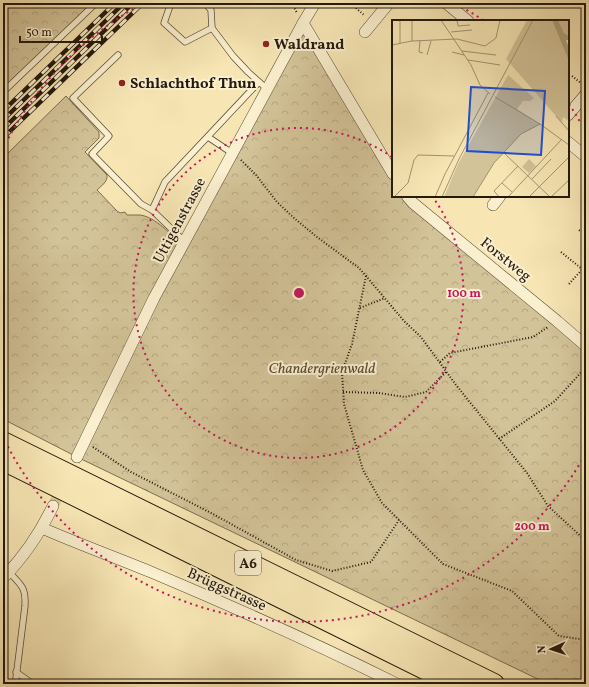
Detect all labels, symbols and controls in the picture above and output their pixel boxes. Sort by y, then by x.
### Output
scale bar [20,18,102,44]
inset map [392,20,569,197]
text: 50 m [26,25,52,41]
place label: Waldrand [274,35,344,56]
marker: Waldrand [261,39,271,49]
place label: Schlachthof Thun [130,74,257,95]
marker: Schlachthof Thun [117,78,127,88]
street label: Uttigenstrasse [149,174,212,267]
street label: Forstweg [475,233,535,287]
centre of rings [292,286,306,300]
text: 100 m [447,286,481,302]
park label: Chandergrienwald [268,359,376,380]
text: 200 m [514,519,550,535]
road number: A6 [235,551,261,575]
street label: Brüggstrasse [183,564,269,617]
north arrow [531,629,571,669]
text: N [535,645,550,654]

